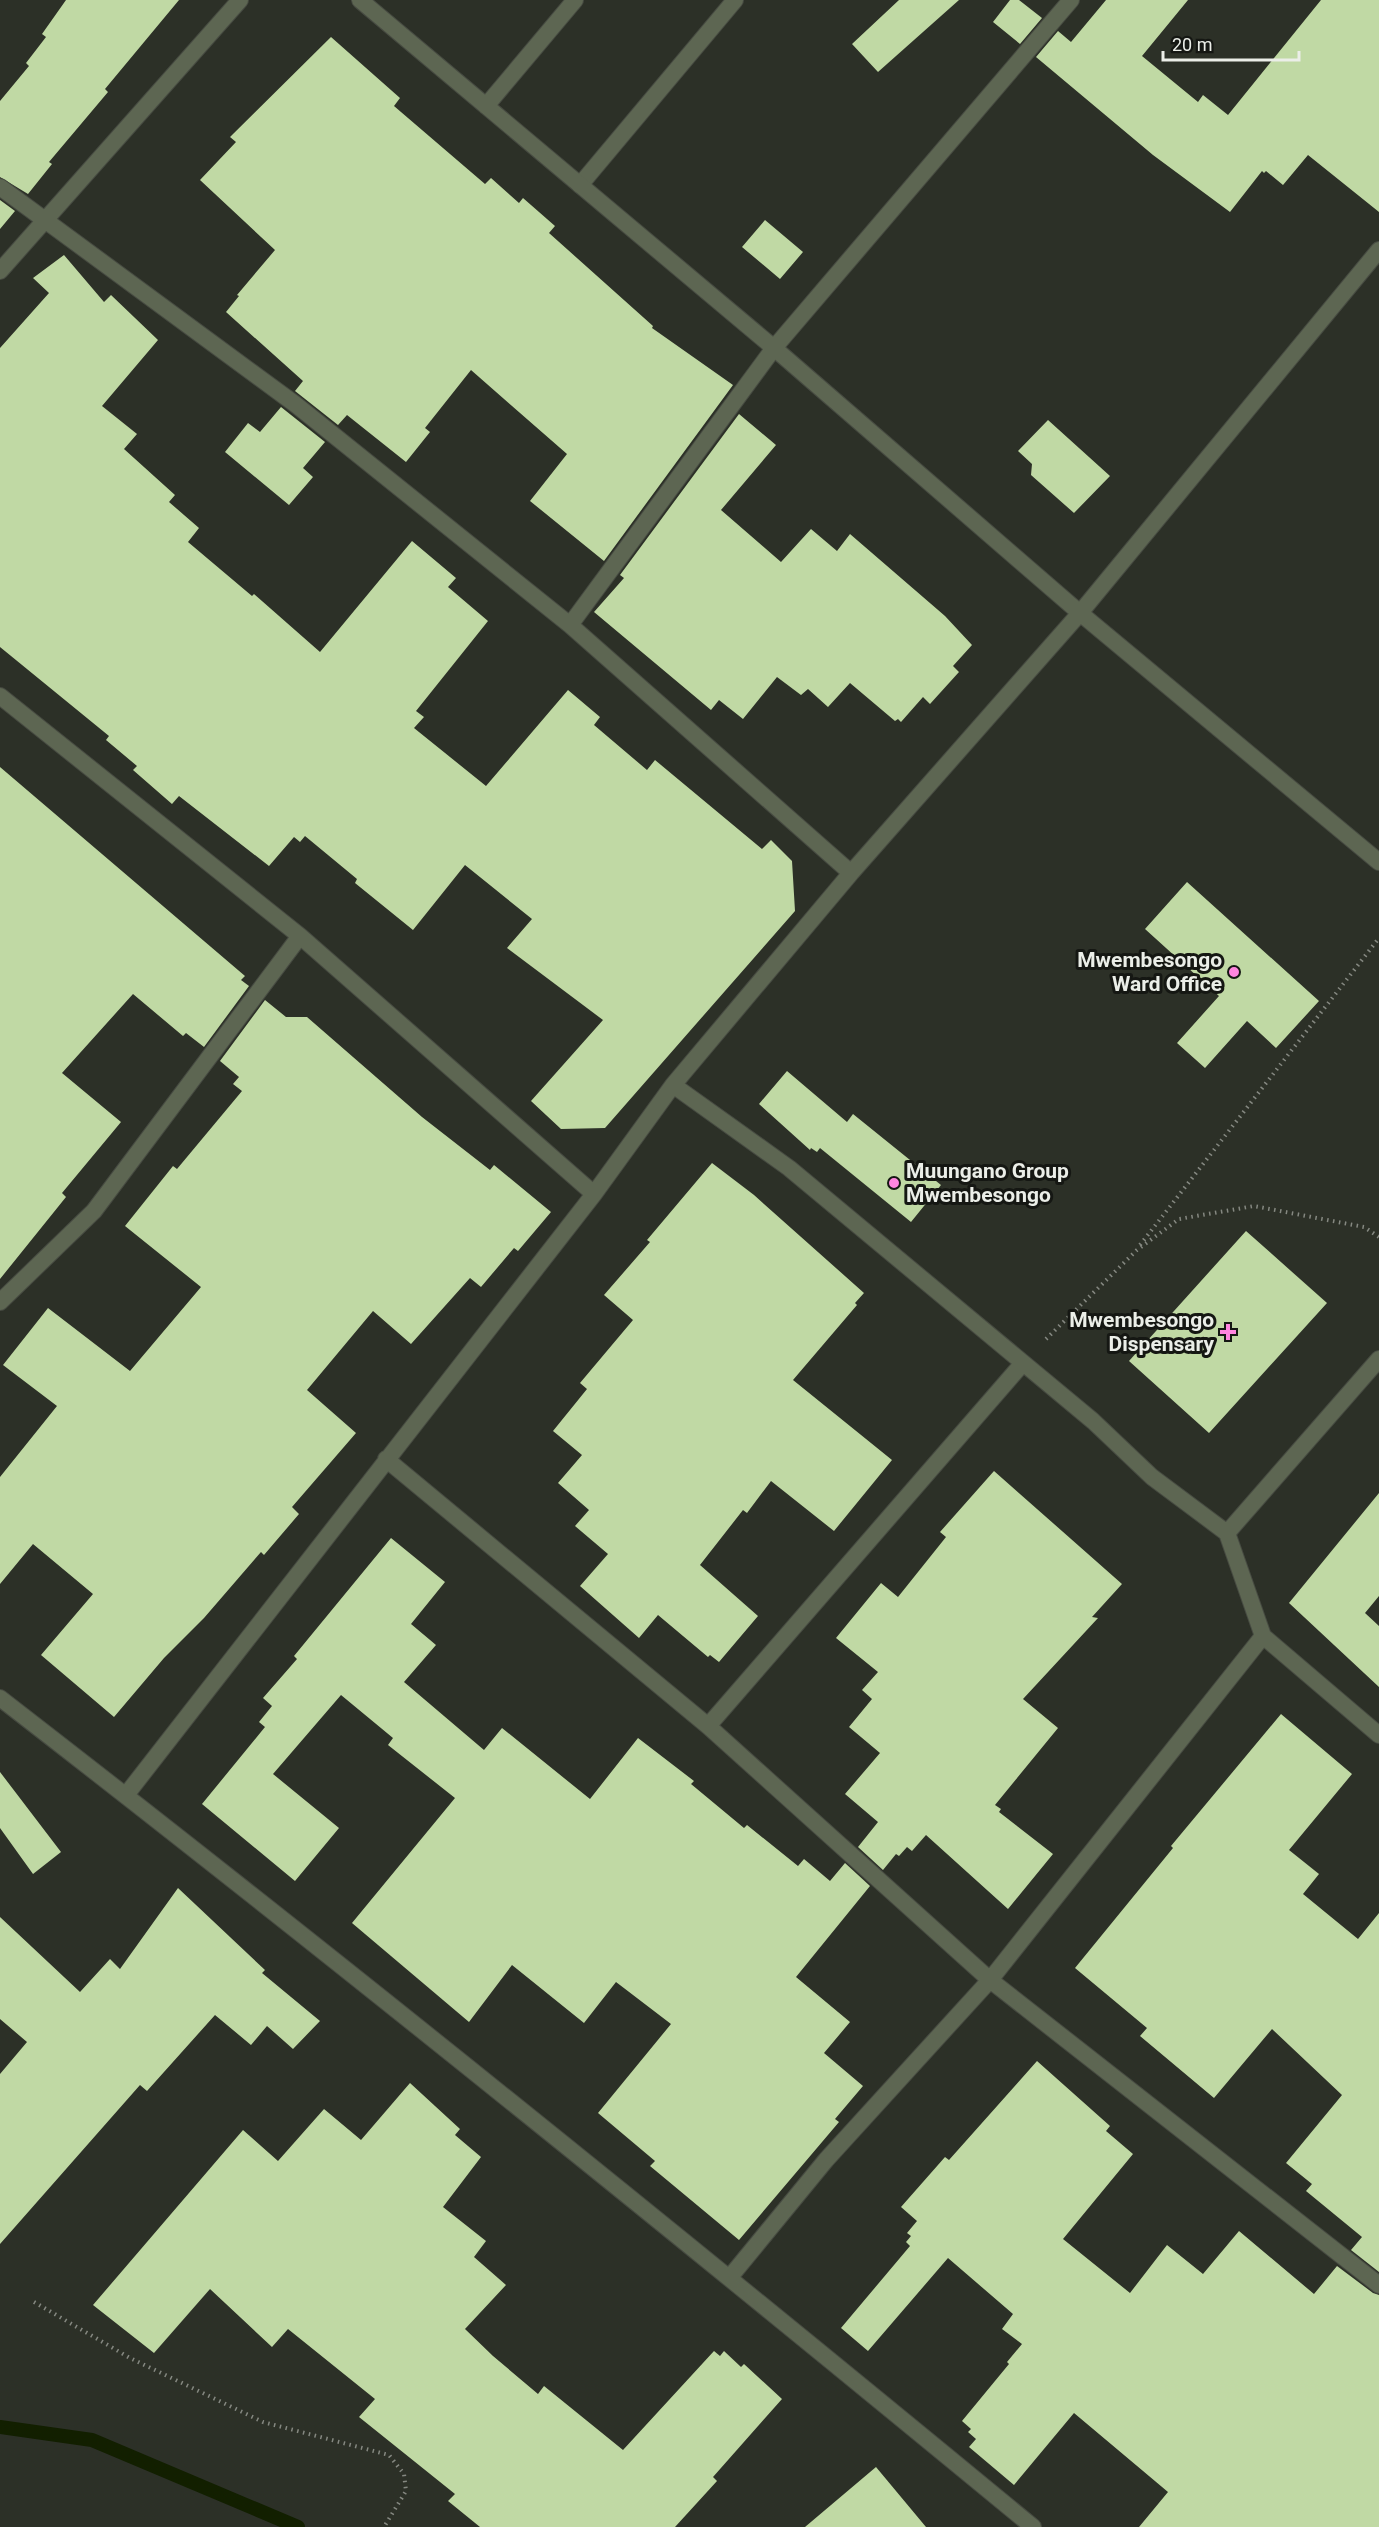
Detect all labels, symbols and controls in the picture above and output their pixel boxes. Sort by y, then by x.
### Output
scale bar [1163,24,1300,62]
text: 20 m [1172,34,1212,55]
place label: Mwembesongo Ward Office [1077,948,1222,996]
marker: Mwembesongo Ward Office [1227,965,1241,979]
place label: Muungano Group Mwembesongo [906,1159,1069,1207]
marker: Muungano Group Mwembesongo [887,1176,901,1190]
place label: Mwembesongo Dispensary [1069,1308,1214,1356]
marker: Mwembesongo Dispensary [1219,1323,1237,1341]

